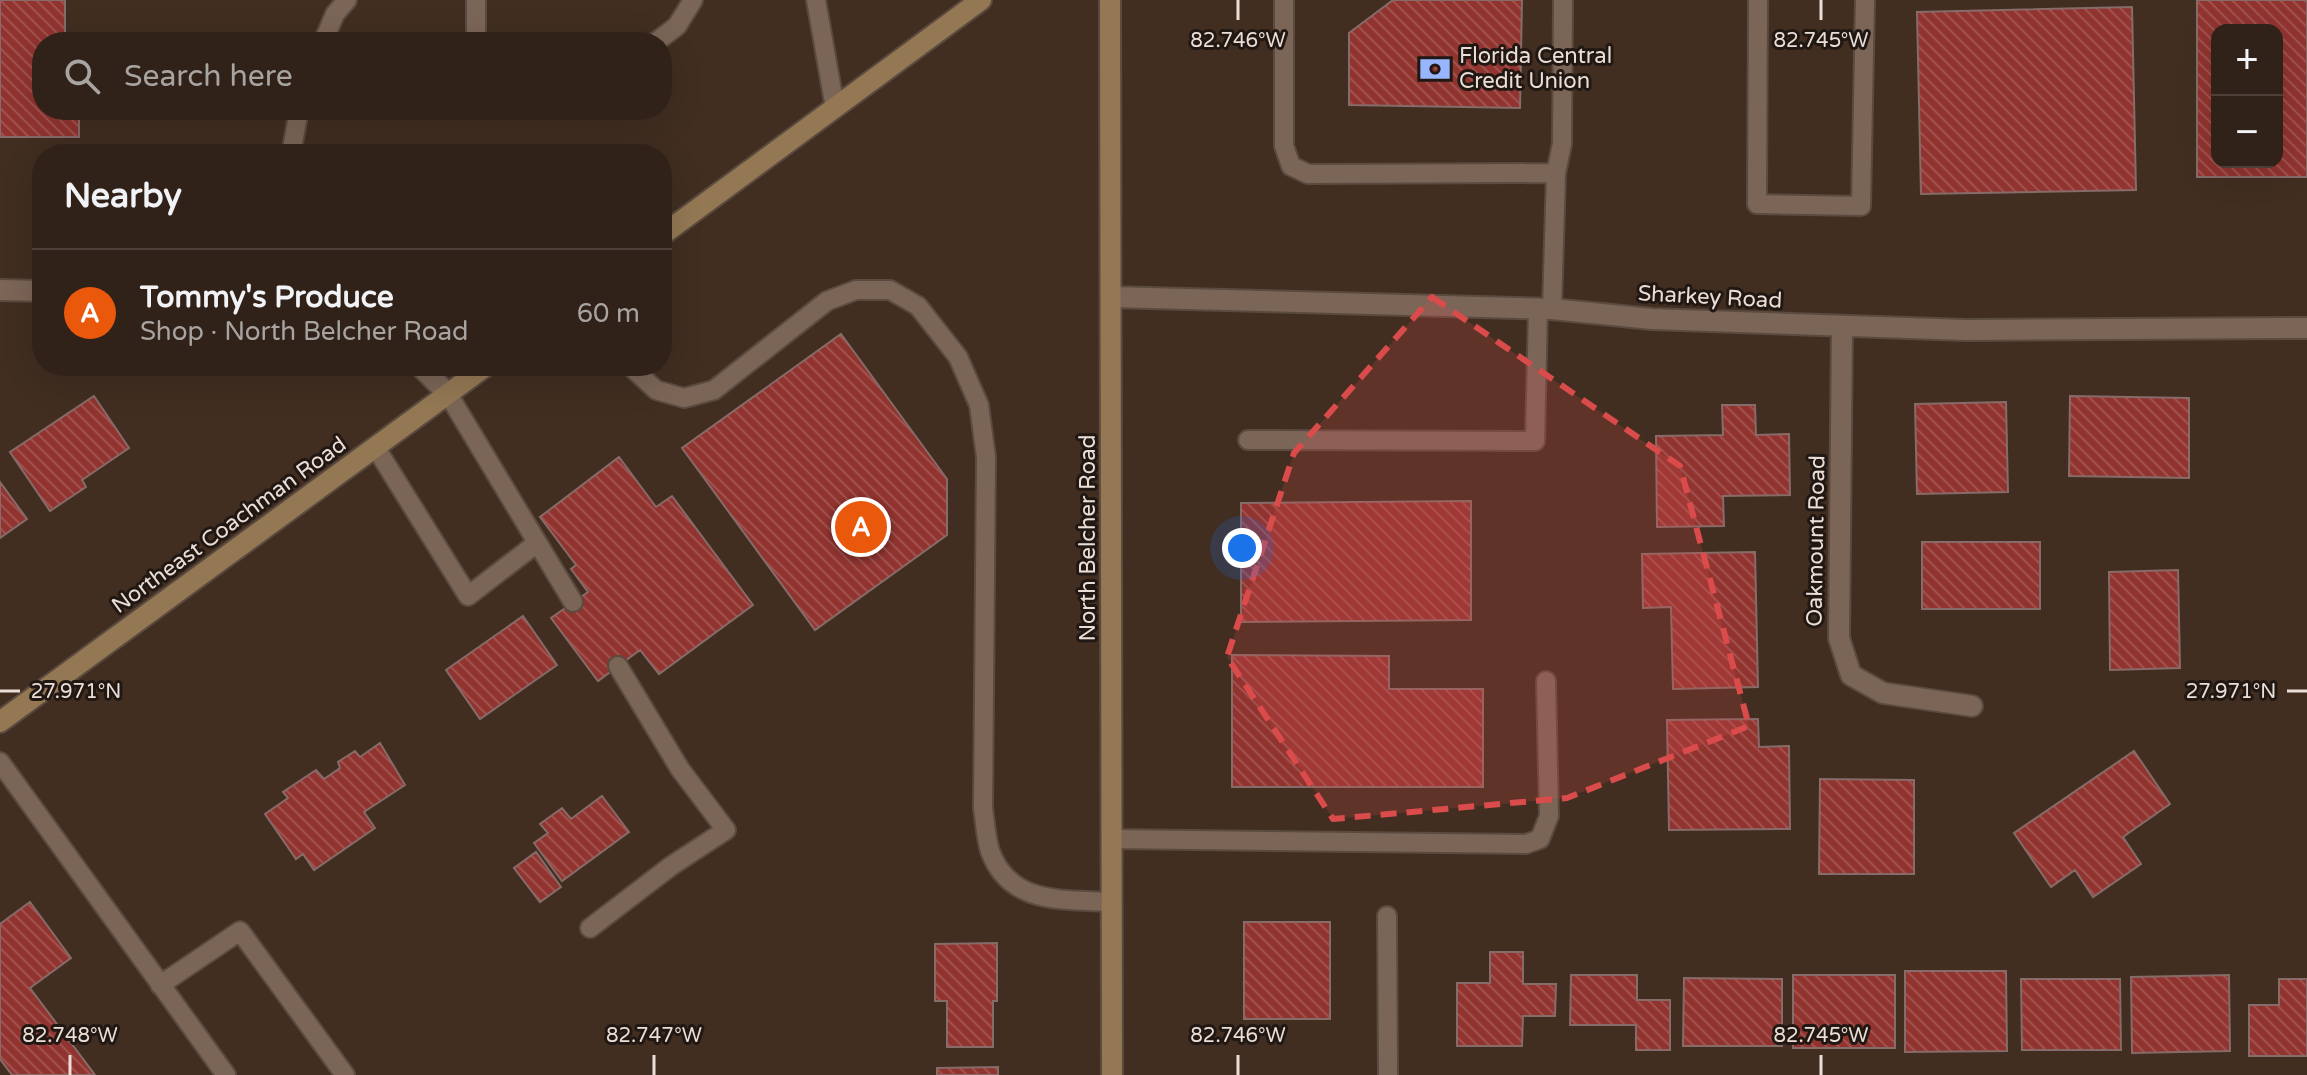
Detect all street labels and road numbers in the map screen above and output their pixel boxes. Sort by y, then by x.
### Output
street label: Sharkey Road [1637,280,1783,314]
street label: Northeast Coachman Road [107,431,351,619]
street label: North Belcher Road [1075,435,1101,641]
street label: Oakmount Road [1802,455,1830,627]

